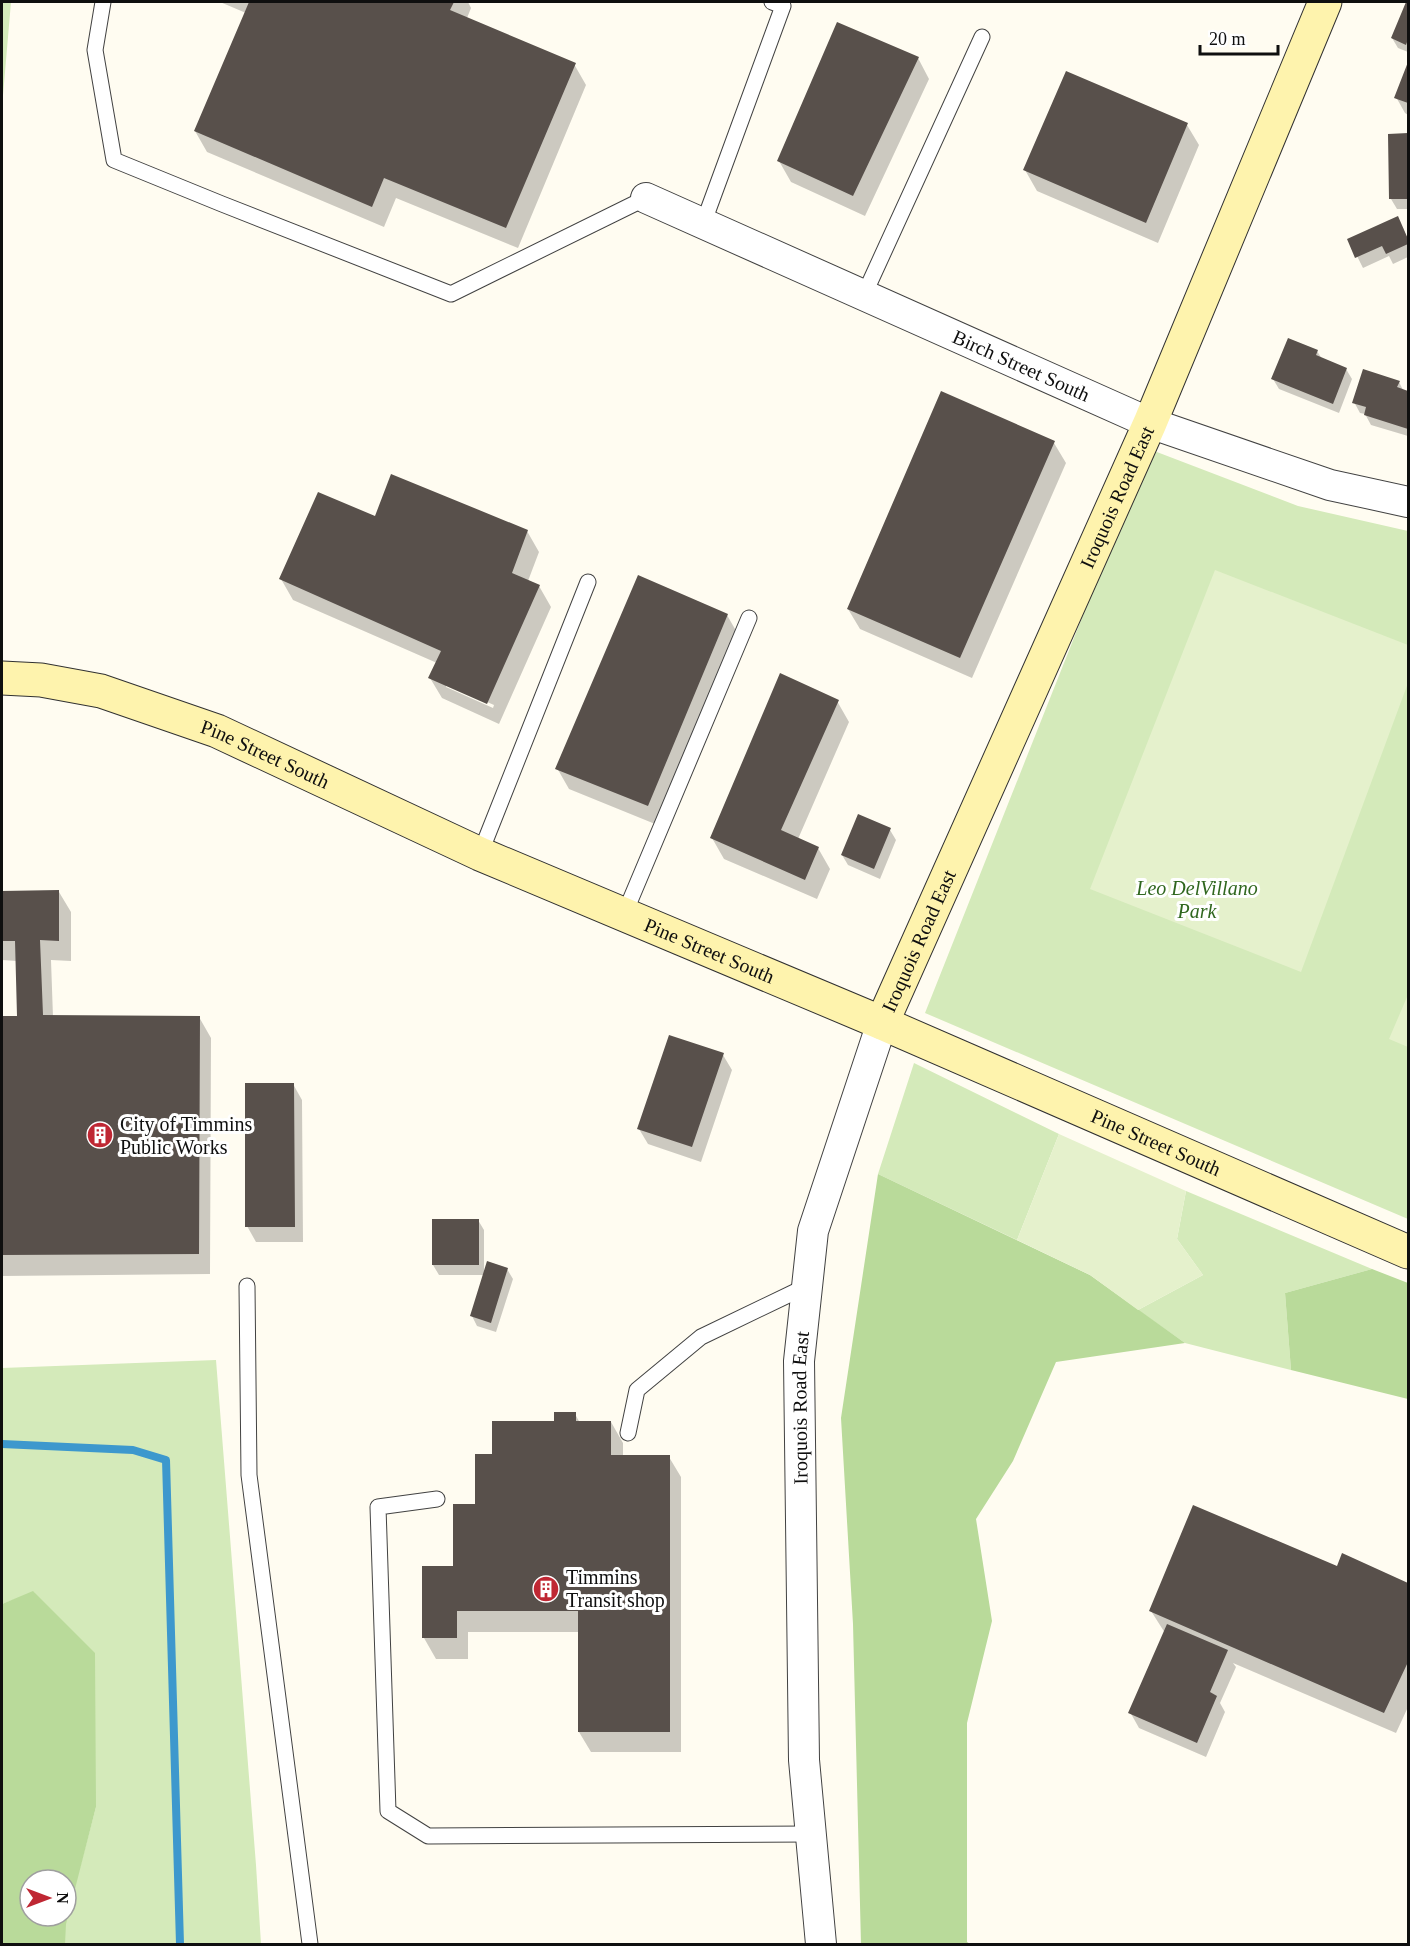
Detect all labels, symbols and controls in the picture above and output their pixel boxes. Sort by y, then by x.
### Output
scale bar [1200,18,1278,56]
text: 20 m [1209,29,1246,49]
street label: Birch Street South [949,325,1093,406]
street label: Iroquois Road East [1076,422,1158,572]
street label: Pine Street South [198,715,333,793]
street label: Iroquois Road East [877,866,960,1015]
park label: Leo DelVillano Park [1135,877,1258,922]
street label: Pine Street South [641,913,778,988]
street label: Pine Street South [1088,1104,1224,1180]
place label: City of Timmins Public Works [120,1113,252,1158]
building icon: City of Timmins Public Works [85,1120,115,1150]
street label: Iroquois Road East [788,1330,813,1485]
place label: Timmins Transit shop [566,1566,665,1612]
building icon: Timmins Transit shop [531,1574,561,1604]
north arrow [18,1868,78,1928]
text: N [54,1892,71,1904]

